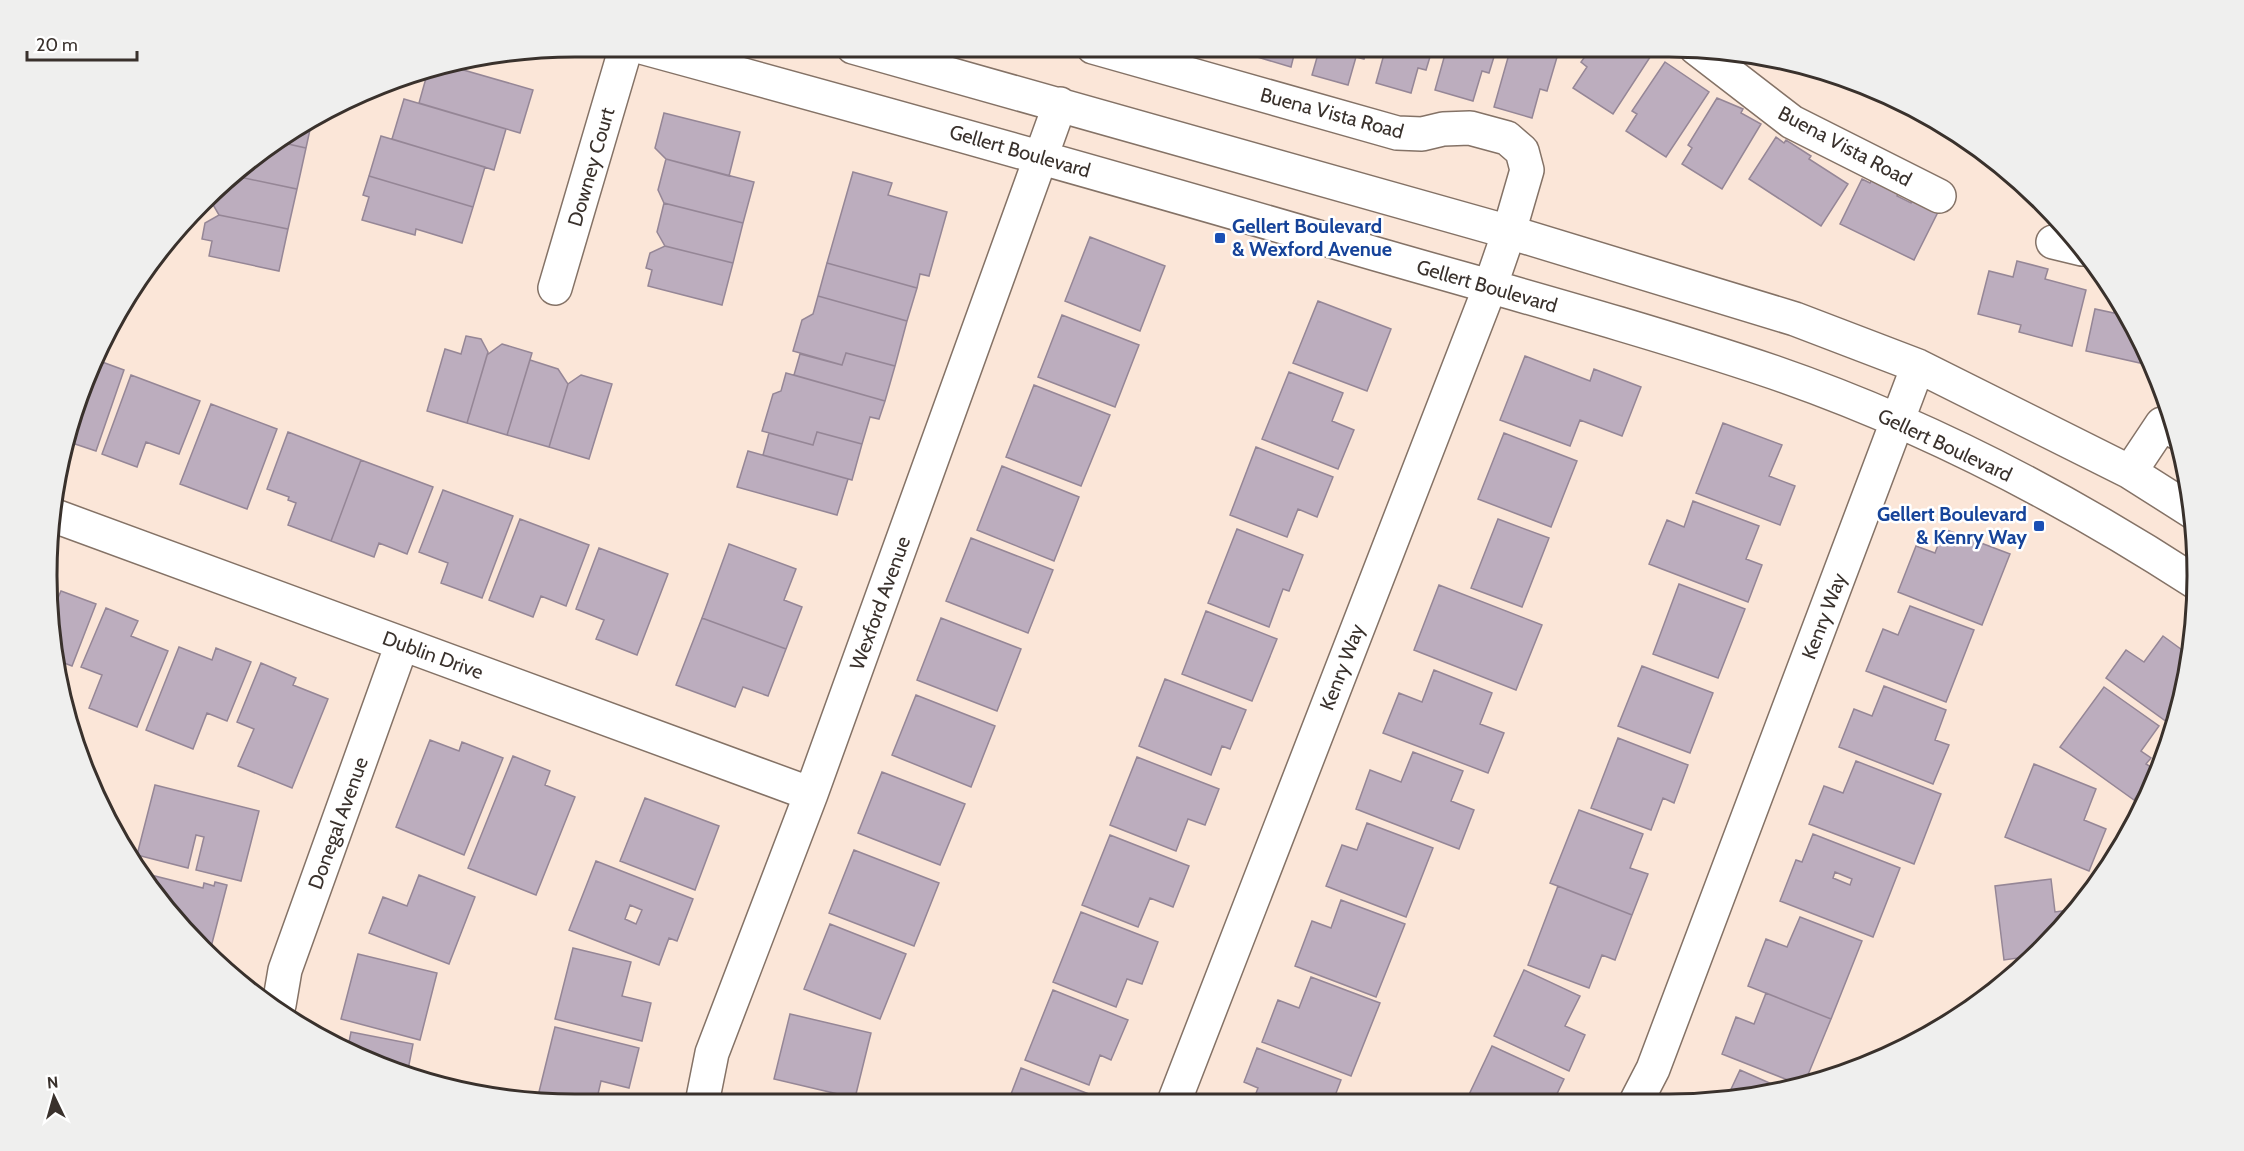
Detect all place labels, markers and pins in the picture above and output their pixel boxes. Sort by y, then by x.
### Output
place label: Gellert Boulevard & Wexford Avenue [1232,214,1392,261]
marker: Gellert Boulevard & Wexford Avenue [1213,231,1227,245]
place label: Gellert Boulevard & Kenry Way [1877,502,2027,549]
marker: Gellert Boulevard & Kenry Way [2032,519,2046,533]

